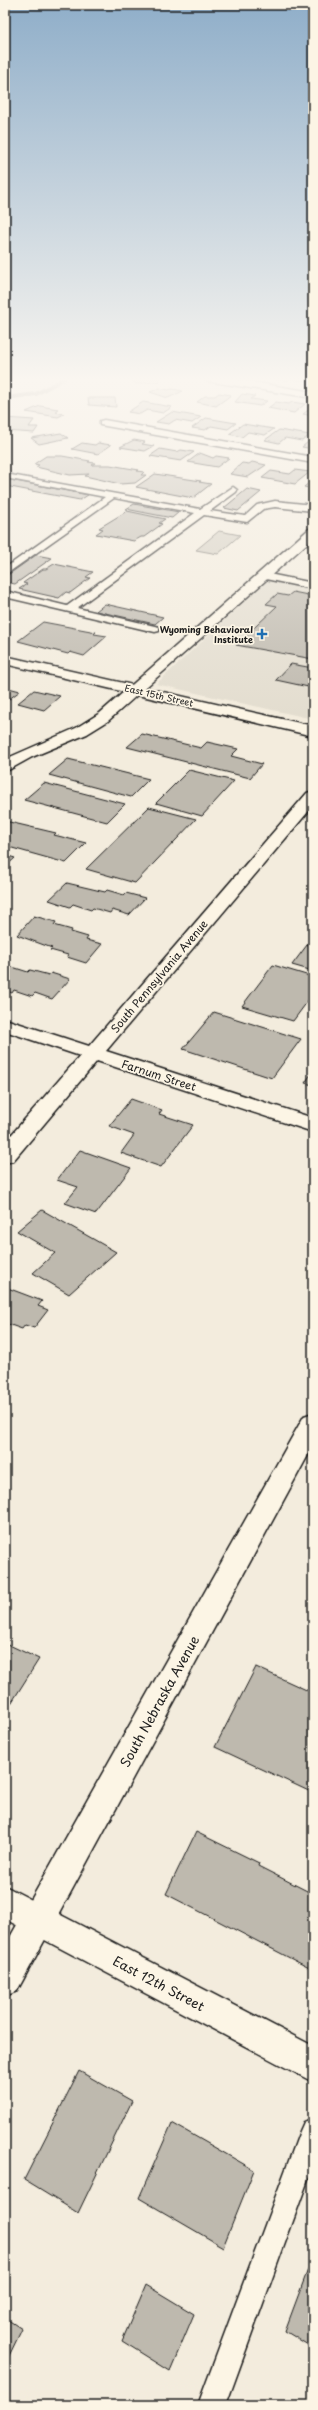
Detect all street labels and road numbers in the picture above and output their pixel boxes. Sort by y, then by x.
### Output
street label: East 15th Street [123,680,195,710]
street label: South Pennsylvania Avenue [106,916,212,1036]
street label: Farnum Street [120,1055,199,1095]
street label: South Nebraska Avenue [115,1632,203,1770]
street label: East 12th Street [110,1951,208,2015]

